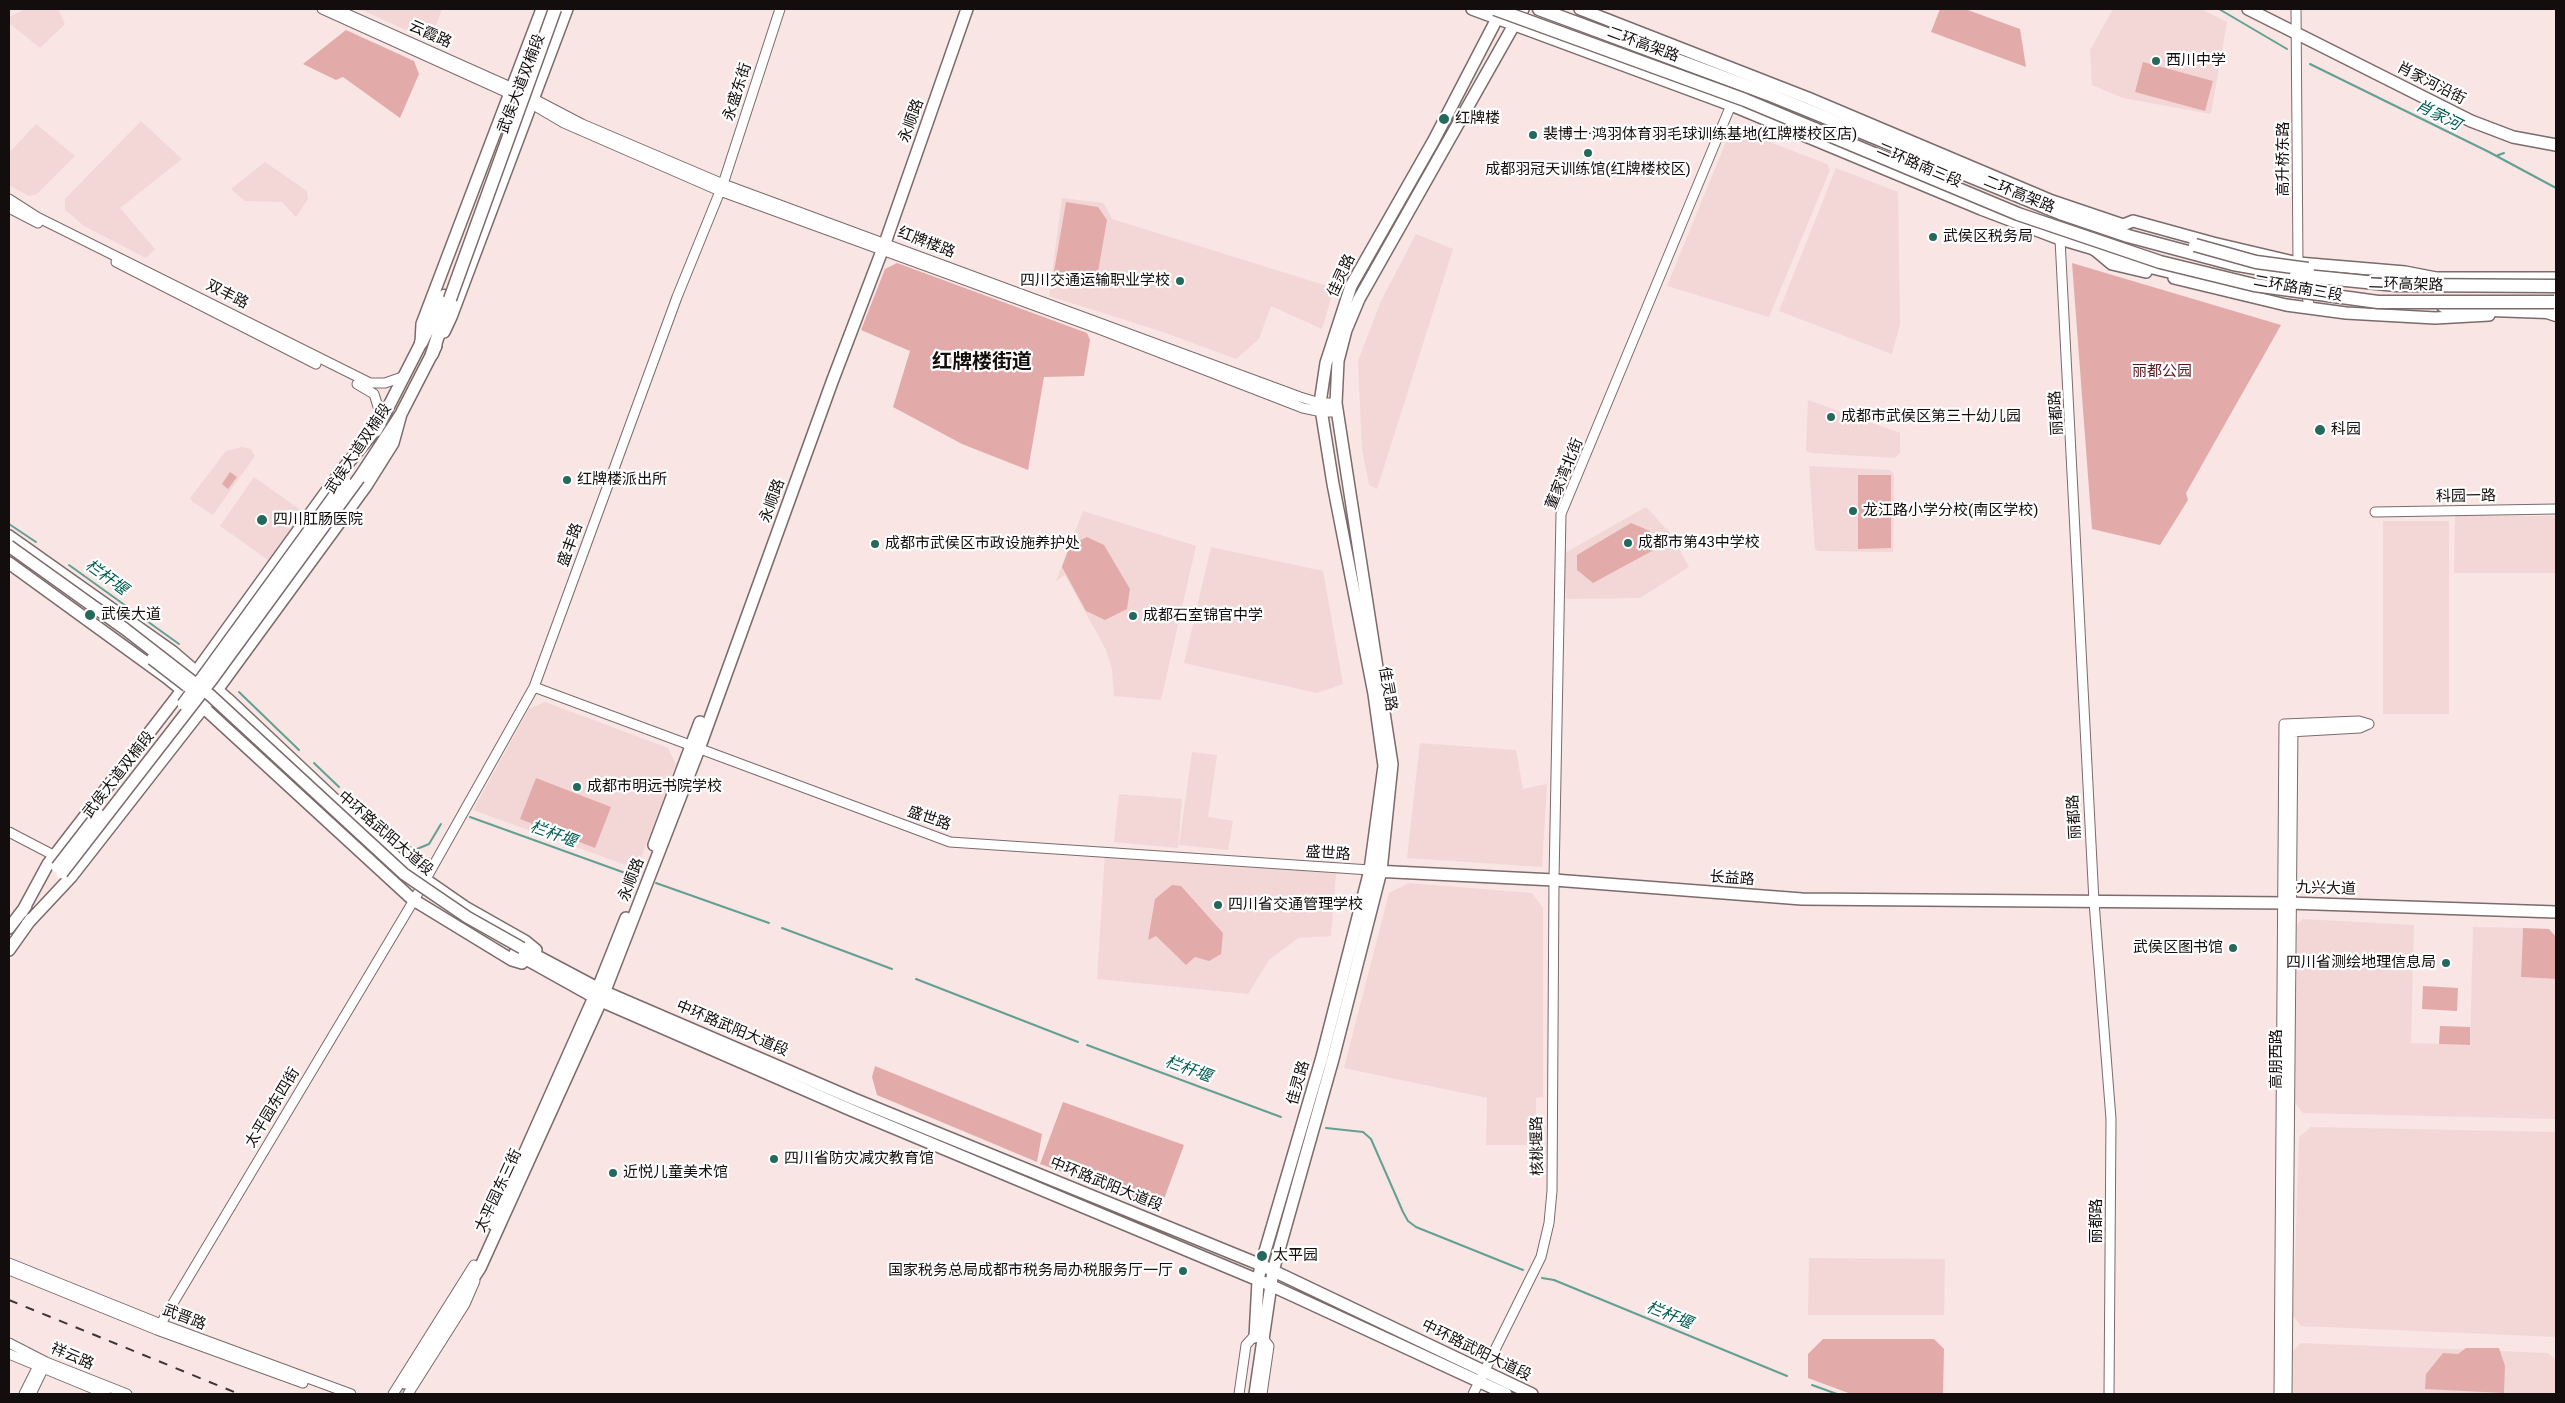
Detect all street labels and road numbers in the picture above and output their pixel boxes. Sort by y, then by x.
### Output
street label: 云霞路 [406,18,454,52]
street label: 二环高架路 [1605,24,1681,66]
street label: 武侯大道双楠段 [495,32,549,136]
street label: 肖家河沿街 [2394,59,2468,109]
street label: 永盛东街 [720,61,756,123]
street label: 永顺路 [896,97,928,145]
street label: 高升桥东路 [2275,122,2293,196]
street label: 二环路南三段 [1874,140,1964,192]
street label: 二环高架路 [1981,173,2057,217]
street label: 红牌楼路 [895,224,957,262]
street label: 佳灵路 [1324,252,1360,300]
street label: 二环路南三段 [2252,272,2344,306]
street label: 二环高架路 [2368,275,2444,295]
street label: 双丰路 [203,277,251,313]
street label: 丽都路 [2047,390,2067,436]
street label: 武侯大道双楠段 [322,400,396,498]
street label: 董家湾北街 [1543,436,1587,512]
street label: 永顺路 [757,477,789,525]
street label: 科园一路 [2436,487,2496,507]
street label: 盛丰路 [555,521,587,569]
street label: 佳灵路 [1374,665,1400,713]
street label: 武侯大道双楠段 [80,728,158,822]
street label: 中环路武阳大道段 [334,788,436,880]
street label: 丽都路 [2065,794,2085,840]
street label: 盛世路 [905,803,953,835]
street label: 盛世路 [1305,843,1351,865]
street label: 永顺路 [616,856,648,904]
street label: 长益路 [1709,868,1755,890]
street label: 九兴大道 [2296,879,2356,899]
street label: 中环路武阳大道段 [673,997,791,1061]
street label: 高朋西路 [2268,1029,2286,1089]
street label: 佳灵路 [1284,1059,1314,1107]
street label: 太平园东四街 [242,1065,304,1151]
street label: 核桃堰路 [1528,1116,1548,1176]
street label: 太平园东三街 [472,1146,526,1236]
street label: 中环路武阳大道段 [1047,1154,1165,1216]
street label: 丽都路 [2088,1199,2106,1243]
street label: 武晋路 [160,1302,208,1334]
street label: 中环路武阳大道段 [1418,1317,1534,1385]
street label: 祥云路 [48,1340,96,1374]

